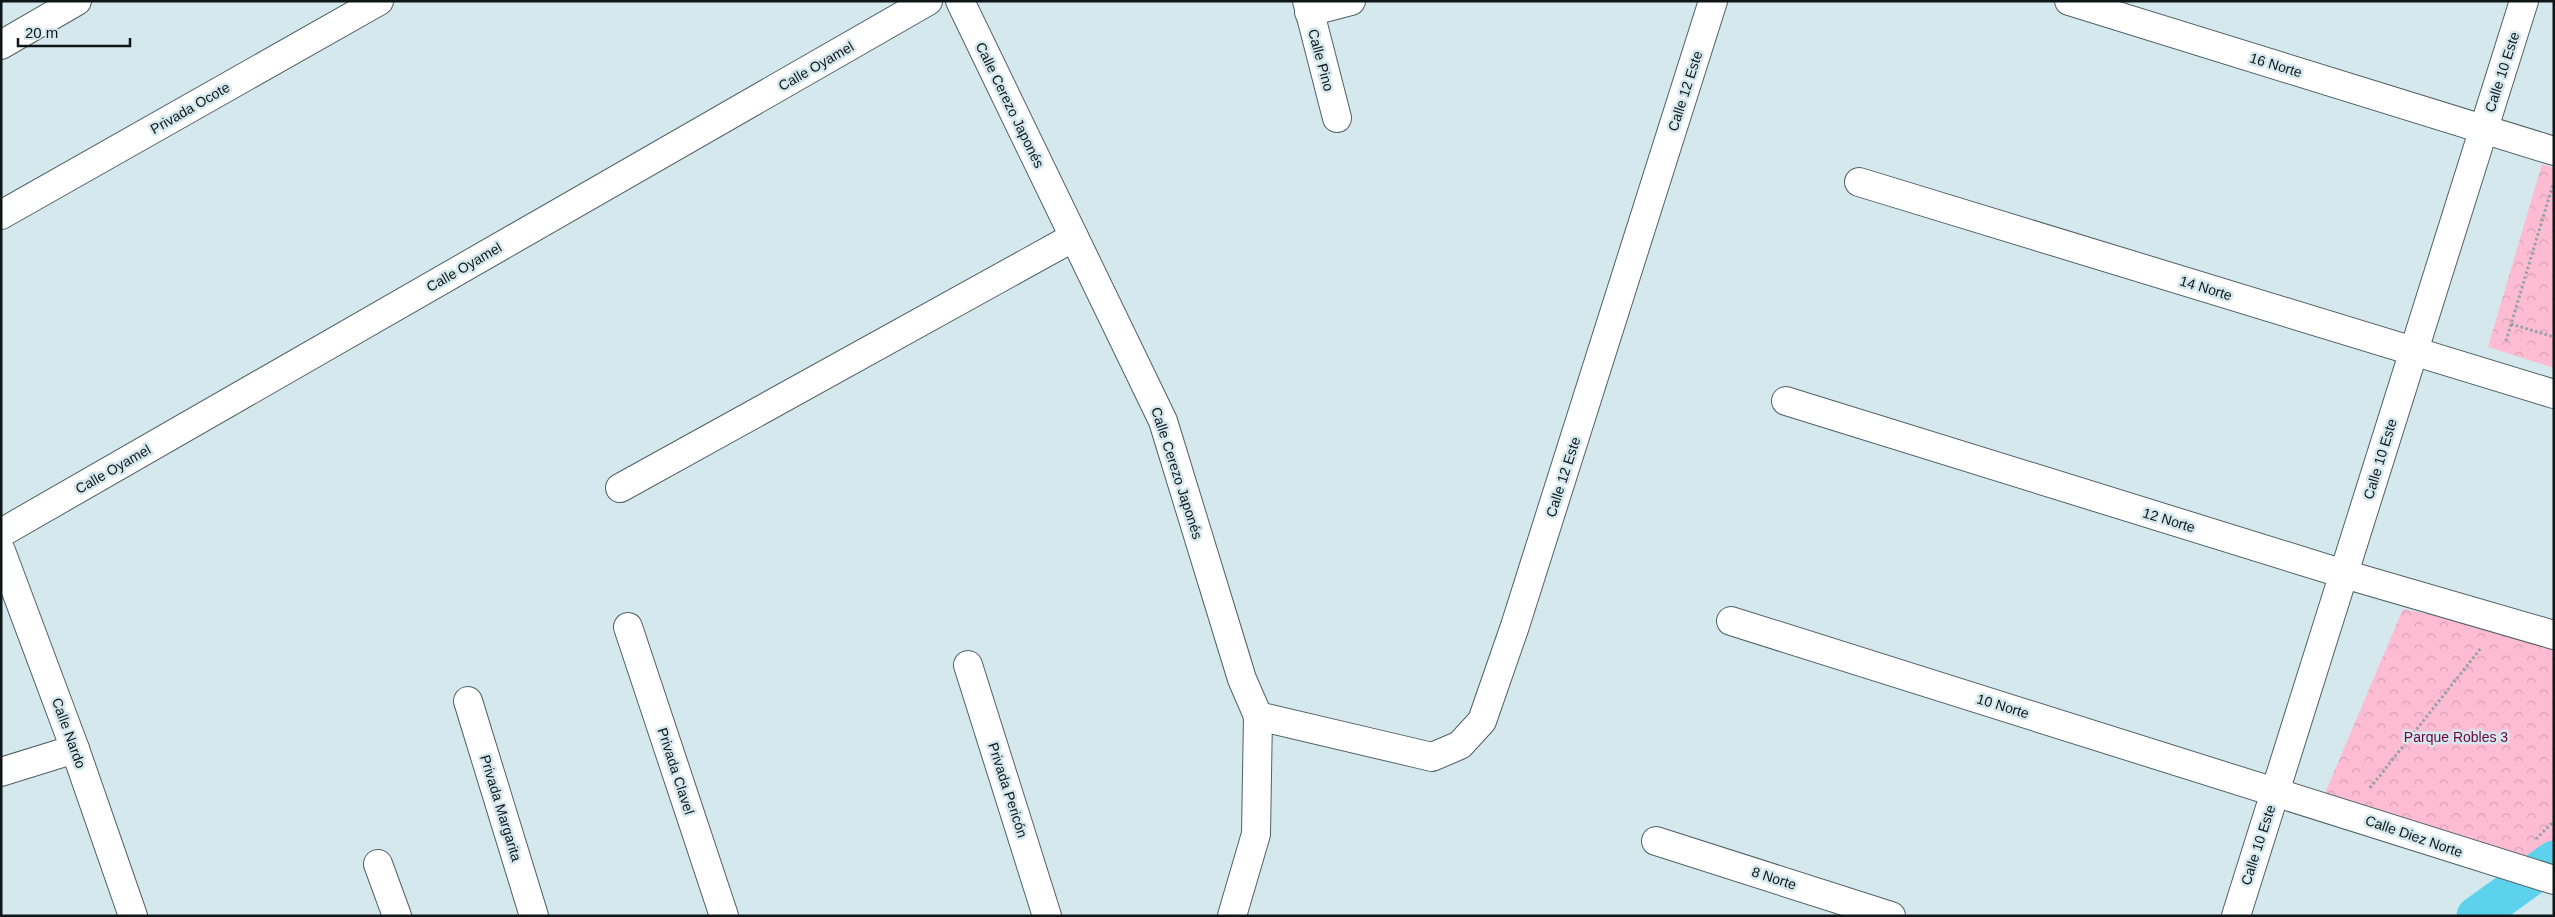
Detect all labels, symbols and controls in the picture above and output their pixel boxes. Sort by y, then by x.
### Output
scale bar [18,15,130,47]
text: 20 m [25,24,58,41]
street label: Calle Pino [1305,27,1337,93]
street label: Calle 10 Este [2482,30,2523,114]
street label: Calle Oyamel [776,38,856,94]
street label: Calle Cerezo Japonés [973,40,1047,170]
street label: Calle 12 Este [1665,49,1706,133]
street label: 16 Norte [2248,49,2304,81]
street label: Privada Ocote [148,79,233,137]
street label: Calle Oyamel [424,239,504,295]
street label: 14 Norte [2178,272,2234,304]
street label: Calle Cerezo Japonés [1148,405,1206,541]
street label: Calle 10 Este [2360,417,2400,501]
street label: Calle 12 Este [1543,435,1584,519]
street label: Calle Oyamel [73,441,153,497]
street label: 12 Norte [2141,504,2197,536]
street label: 10 Norte [1975,690,2031,722]
street label: Calle Nardo [49,696,89,771]
street label: Privada Clavel [654,726,698,816]
park label: Parque Robles 3 [2404,729,2508,745]
street label: Privada Pericón [985,741,1031,839]
street label: Privada Margarita [477,753,525,863]
street label: Calle 10 Este [2238,803,2279,887]
street label: Calle Diez Norte [2363,812,2465,860]
street label: 8 Norte [1750,863,1799,893]

